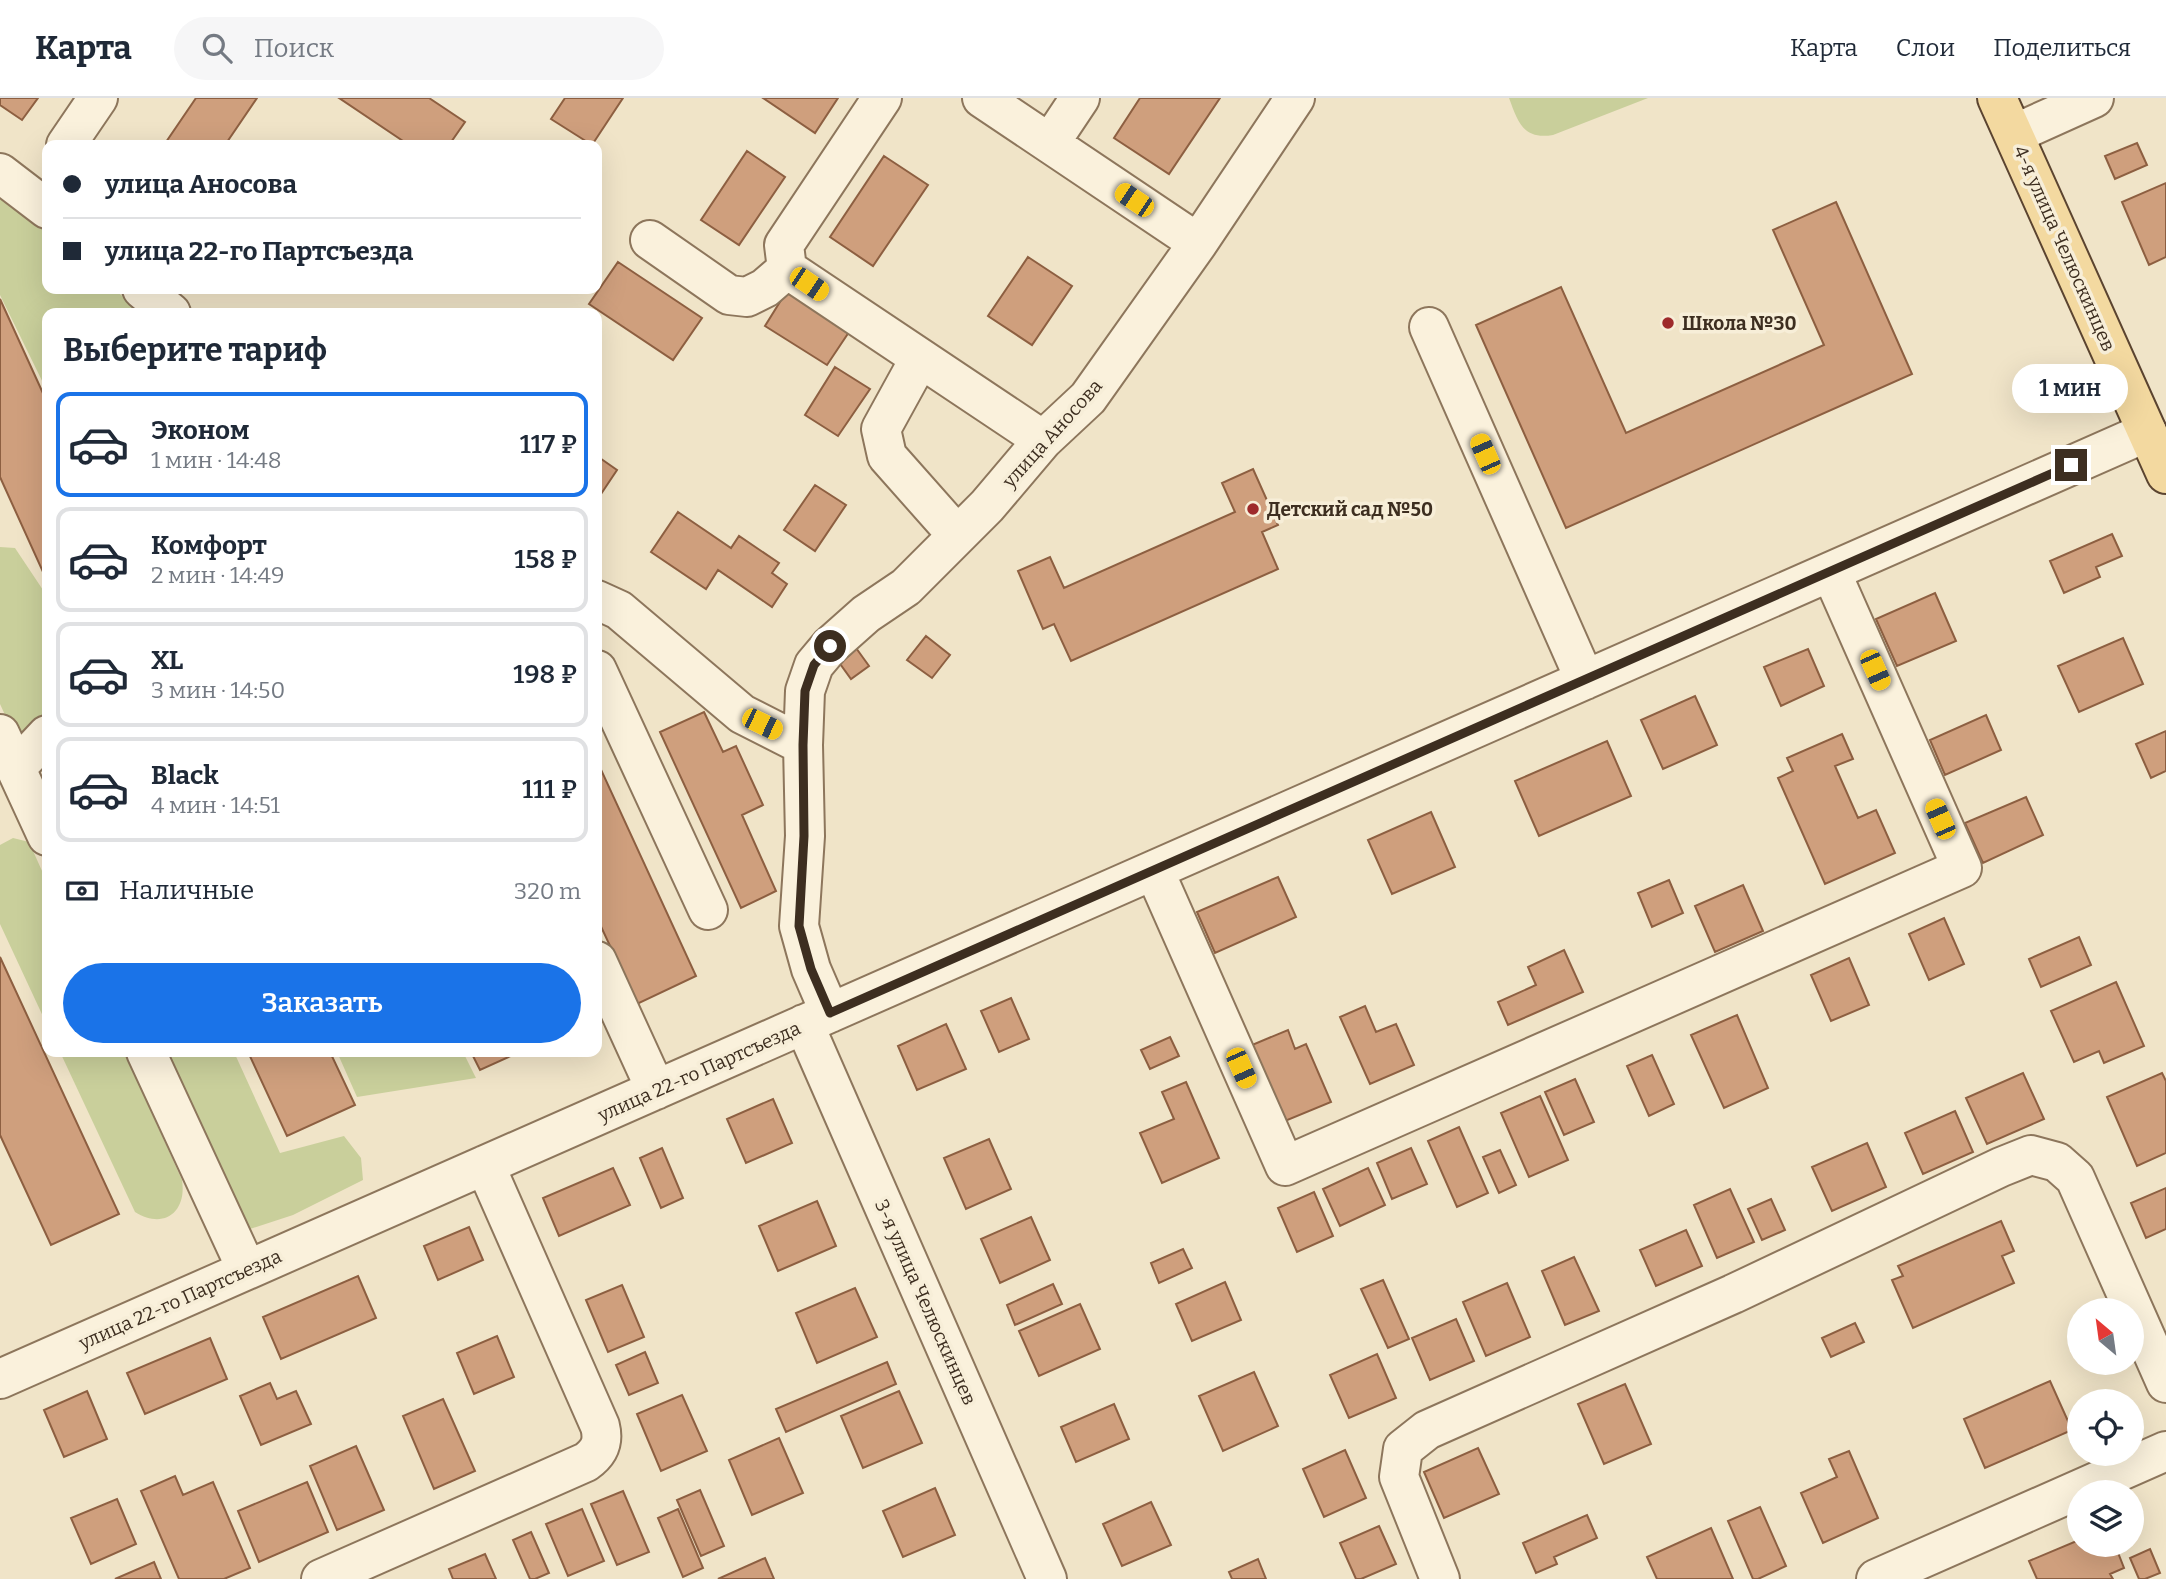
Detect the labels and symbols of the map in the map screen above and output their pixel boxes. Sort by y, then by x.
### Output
street label: 4-я улица Челюскинцев [2009,142,2120,354]
car [1111,180,1158,220]
car [786,264,833,304]
place label: Школа №30 [1682,312,1797,335]
marker: Школа №30 [1660,315,1676,331]
callout: 1 мин [2013,364,2129,412]
street label: улица Аносова [997,374,1107,493]
car [1467,431,1504,477]
route end [2055,449,2087,481]
place label: Детский сад №50 [1267,498,1433,521]
marker: Детский сад №50 [1245,501,1261,517]
route start [814,630,846,662]
car [1857,647,1894,693]
car [739,705,786,743]
car [1922,796,1959,842]
street label: улица 22-го Партсъезда [593,1016,805,1127]
car [1223,1045,1260,1091]
street label: 3-я улица Челюскинцев [870,1196,981,1408]
street label: улица 22-го Партсъезда [74,1244,286,1355]
north arrow [2067,1298,2144,1376]

